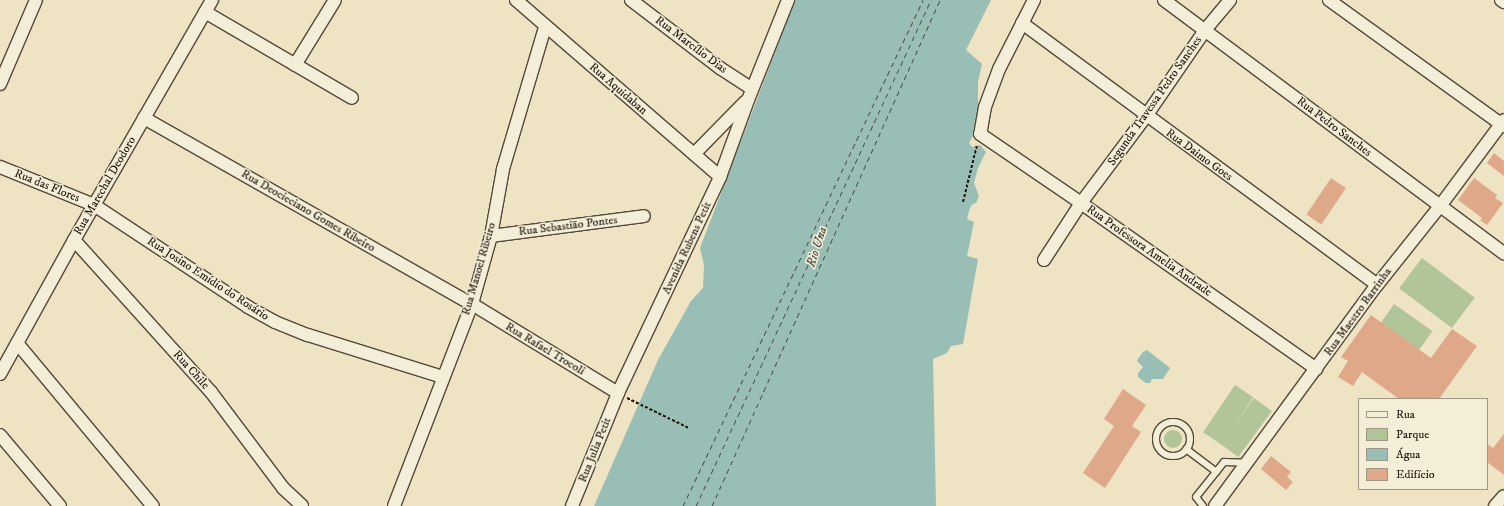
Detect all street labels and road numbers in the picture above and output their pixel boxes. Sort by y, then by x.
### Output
street label: Rua Marcílio Dias [652,13,730,77]
street label: Segunda Travessa Pedro Sanches [1105,33,1205,169]
street label: Rua Aquidaban [586,60,650,118]
street label: Rua Pedro Sanches [1294,94,1374,160]
street label: Rua Daimo Goes [1163,126,1235,184]
street label: Rua Marechal Deodoro [71,134,139,238]
street label: Rua das Flores [12,166,82,206]
street label: Rua Deocieciano Gomes Ribeiro [238,167,378,255]
street label: Avenida Rubens Petit [659,199,715,297]
street label: Rua Professora Amelia Andrade [1084,202,1214,300]
street label: Rua Sebastião Pontes [518,213,618,239]
street label: Rua Manoel Ribeiro [459,221,499,317]
street label: Rua Josino Emídio do Rosário [144,234,272,324]
street label: Rua Maestro Barrinha [1321,265,1395,359]
street label: Rua Rafael Trocoli [503,320,587,378]
street label: Rua Chile [170,348,212,392]
street label: Rua Julia Petit [575,415,615,485]

